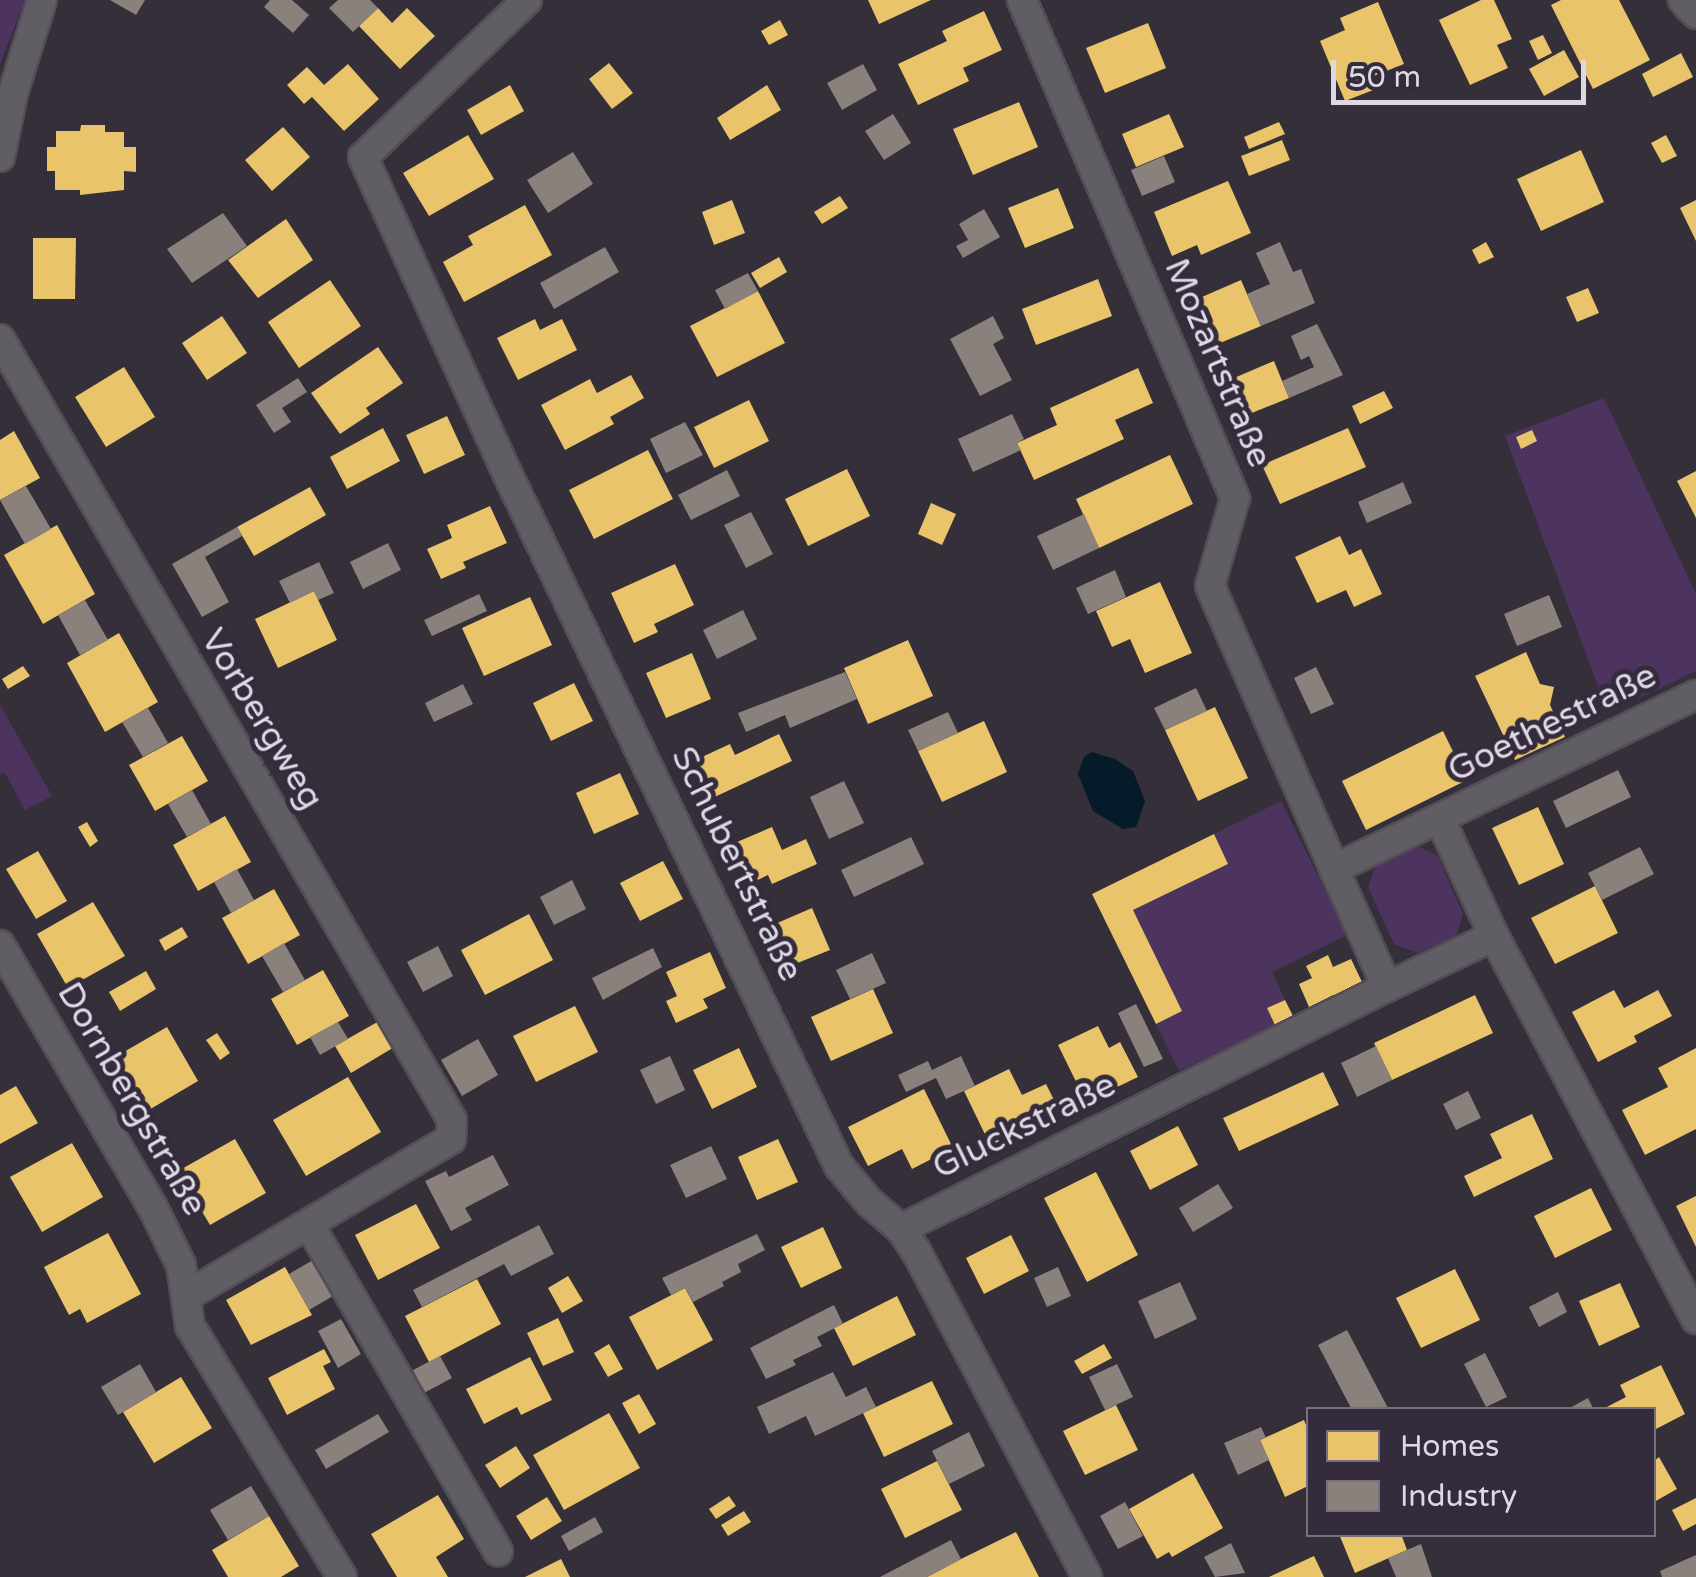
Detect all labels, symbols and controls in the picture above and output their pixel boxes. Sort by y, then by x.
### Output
scale bar [1336,40,1591,102]
text: 50 m [1348,59,1421,96]
street label: Mozartstraße [1155,252,1281,474]
street label: Vorbergweg [192,621,332,817]
street label: Goethestraße [1441,655,1663,791]
street label: Schubertstraße [662,740,812,988]
street label: Dornbergstraße [48,975,216,1223]
street label: Gluckstraße [926,1064,1122,1188]
legend [1306,1407,1656,1537]
text: Homes [1400,1428,1499,1465]
text: Industry [1400,1478,1517,1515]

